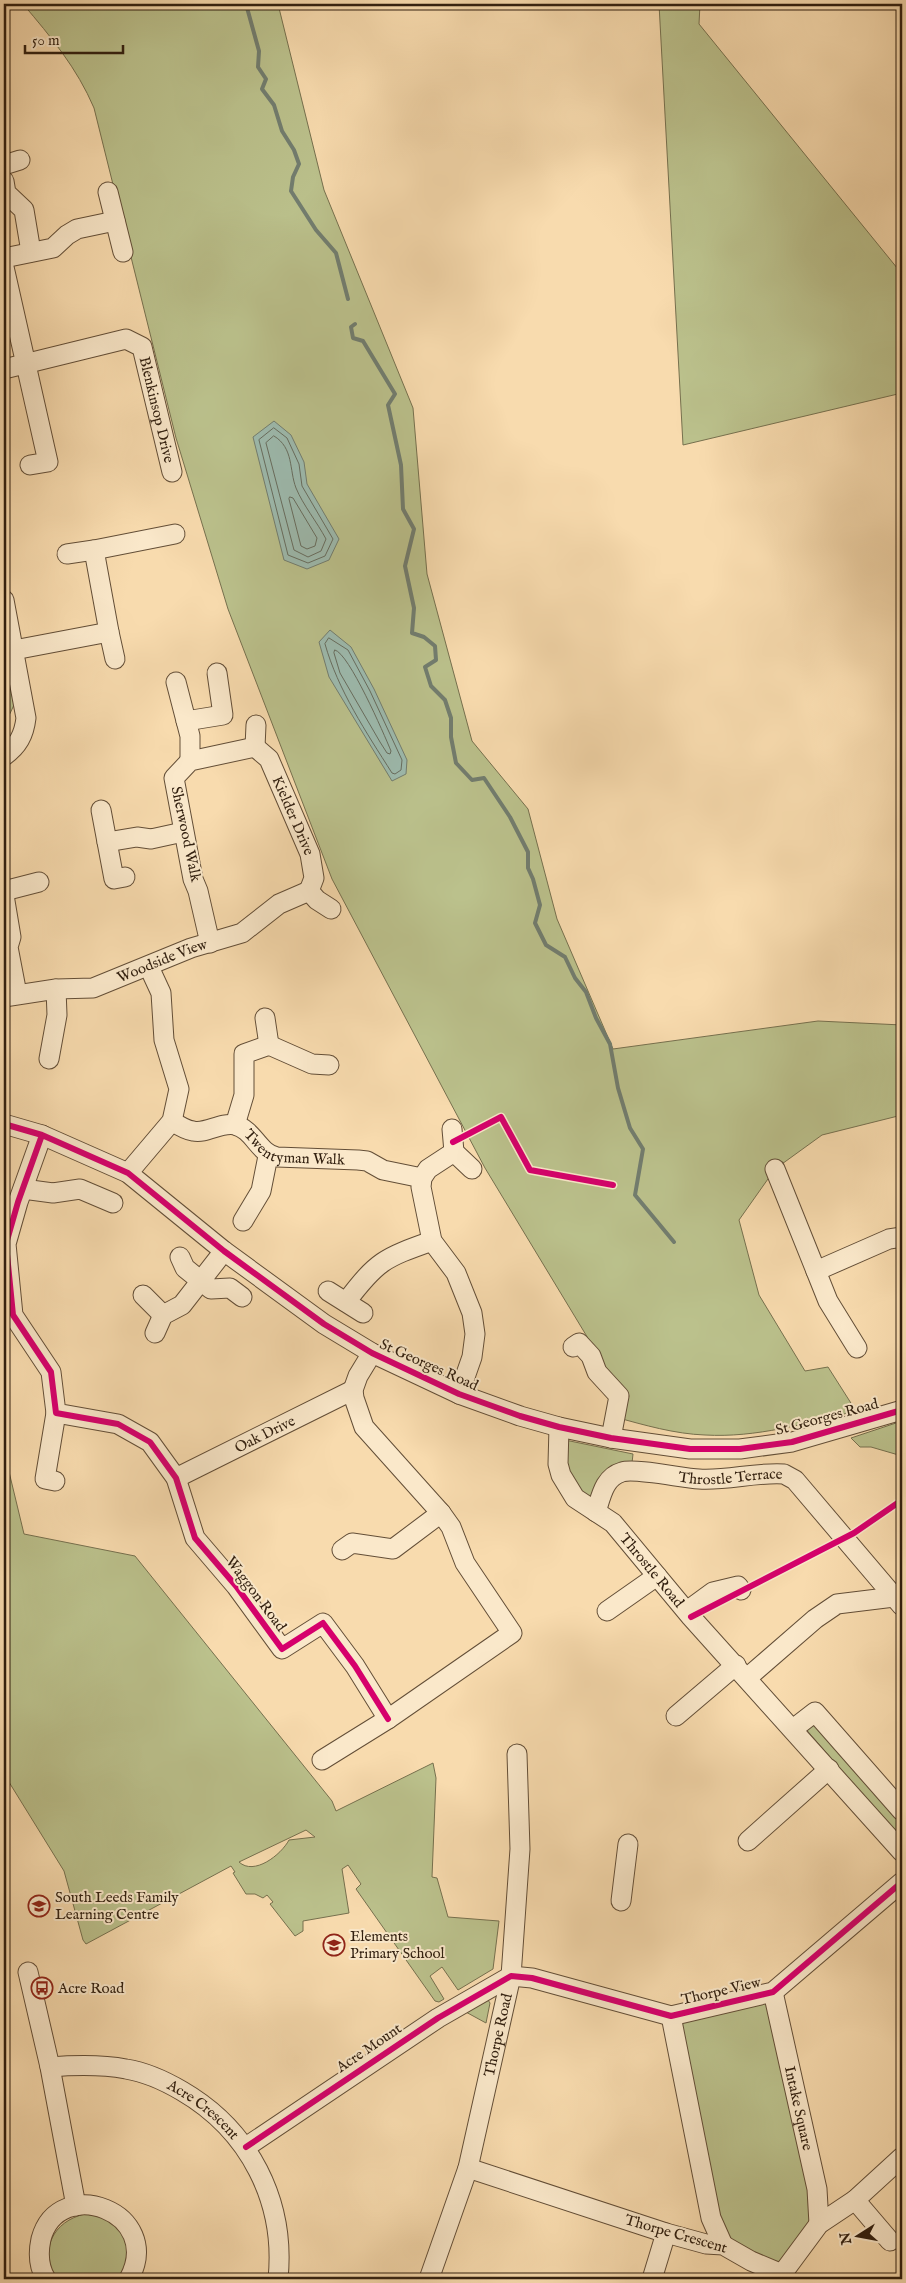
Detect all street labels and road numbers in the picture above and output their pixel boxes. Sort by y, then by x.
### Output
street label: Blenkinsop Drive [135,355,179,465]
street label: Kielder Drive [268,773,319,858]
street label: Sherwood Walk [167,784,206,884]
street label: Woodside View [114,934,210,987]
street label: Twentyman Walk [240,1125,346,1169]
street label: St Georges Road [377,1335,482,1396]
street label: St Georges Road [773,1394,882,1440]
street label: Oak Drive [231,1411,298,1457]
street label: Throstle Terrace [677,1464,783,1489]
street label: Throstle Road [616,1529,689,1612]
street label: Waggon Road [222,1553,291,1636]
street label: Thorpe View [679,1972,764,2009]
street label: Thorpe Road [479,1991,517,2078]
street label: Acre Mount [332,2019,405,2077]
street label: Intake Square [780,2064,818,2152]
street label: Acre Crescent [163,2075,244,2143]
street label: Thorpe Crescent [623,2210,729,2258]

